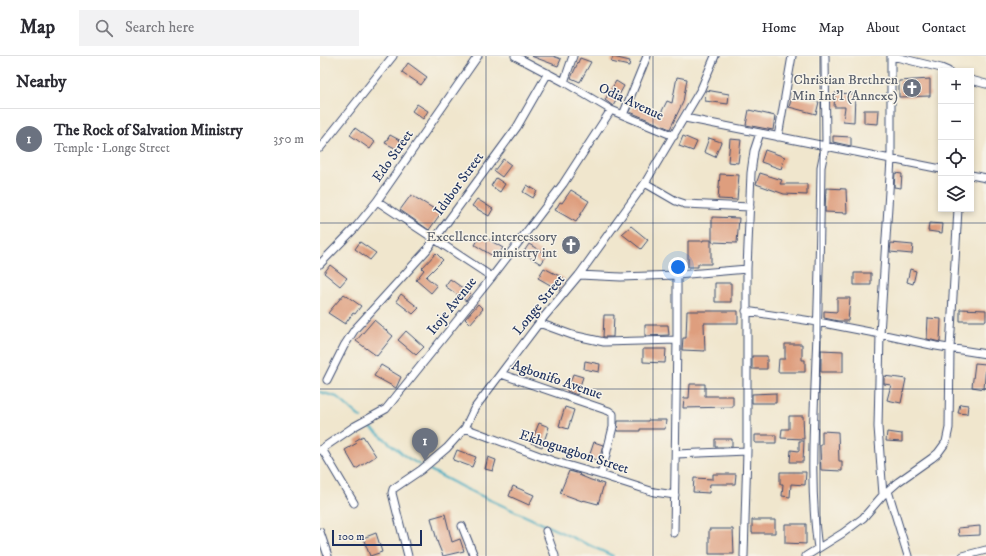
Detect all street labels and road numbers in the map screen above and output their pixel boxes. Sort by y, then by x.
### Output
street label: Odia Avenue [596,79,667,125]
street label: Edo Street [368,126,418,186]
street label: Idubor Street [430,148,488,219]
street label: Longe Street [509,271,569,339]
street label: Itoje Avenue [423,273,481,339]
street label: Agbonifo Avenue [509,356,605,404]
street label: Ekhoguagbon Street [517,426,632,478]

